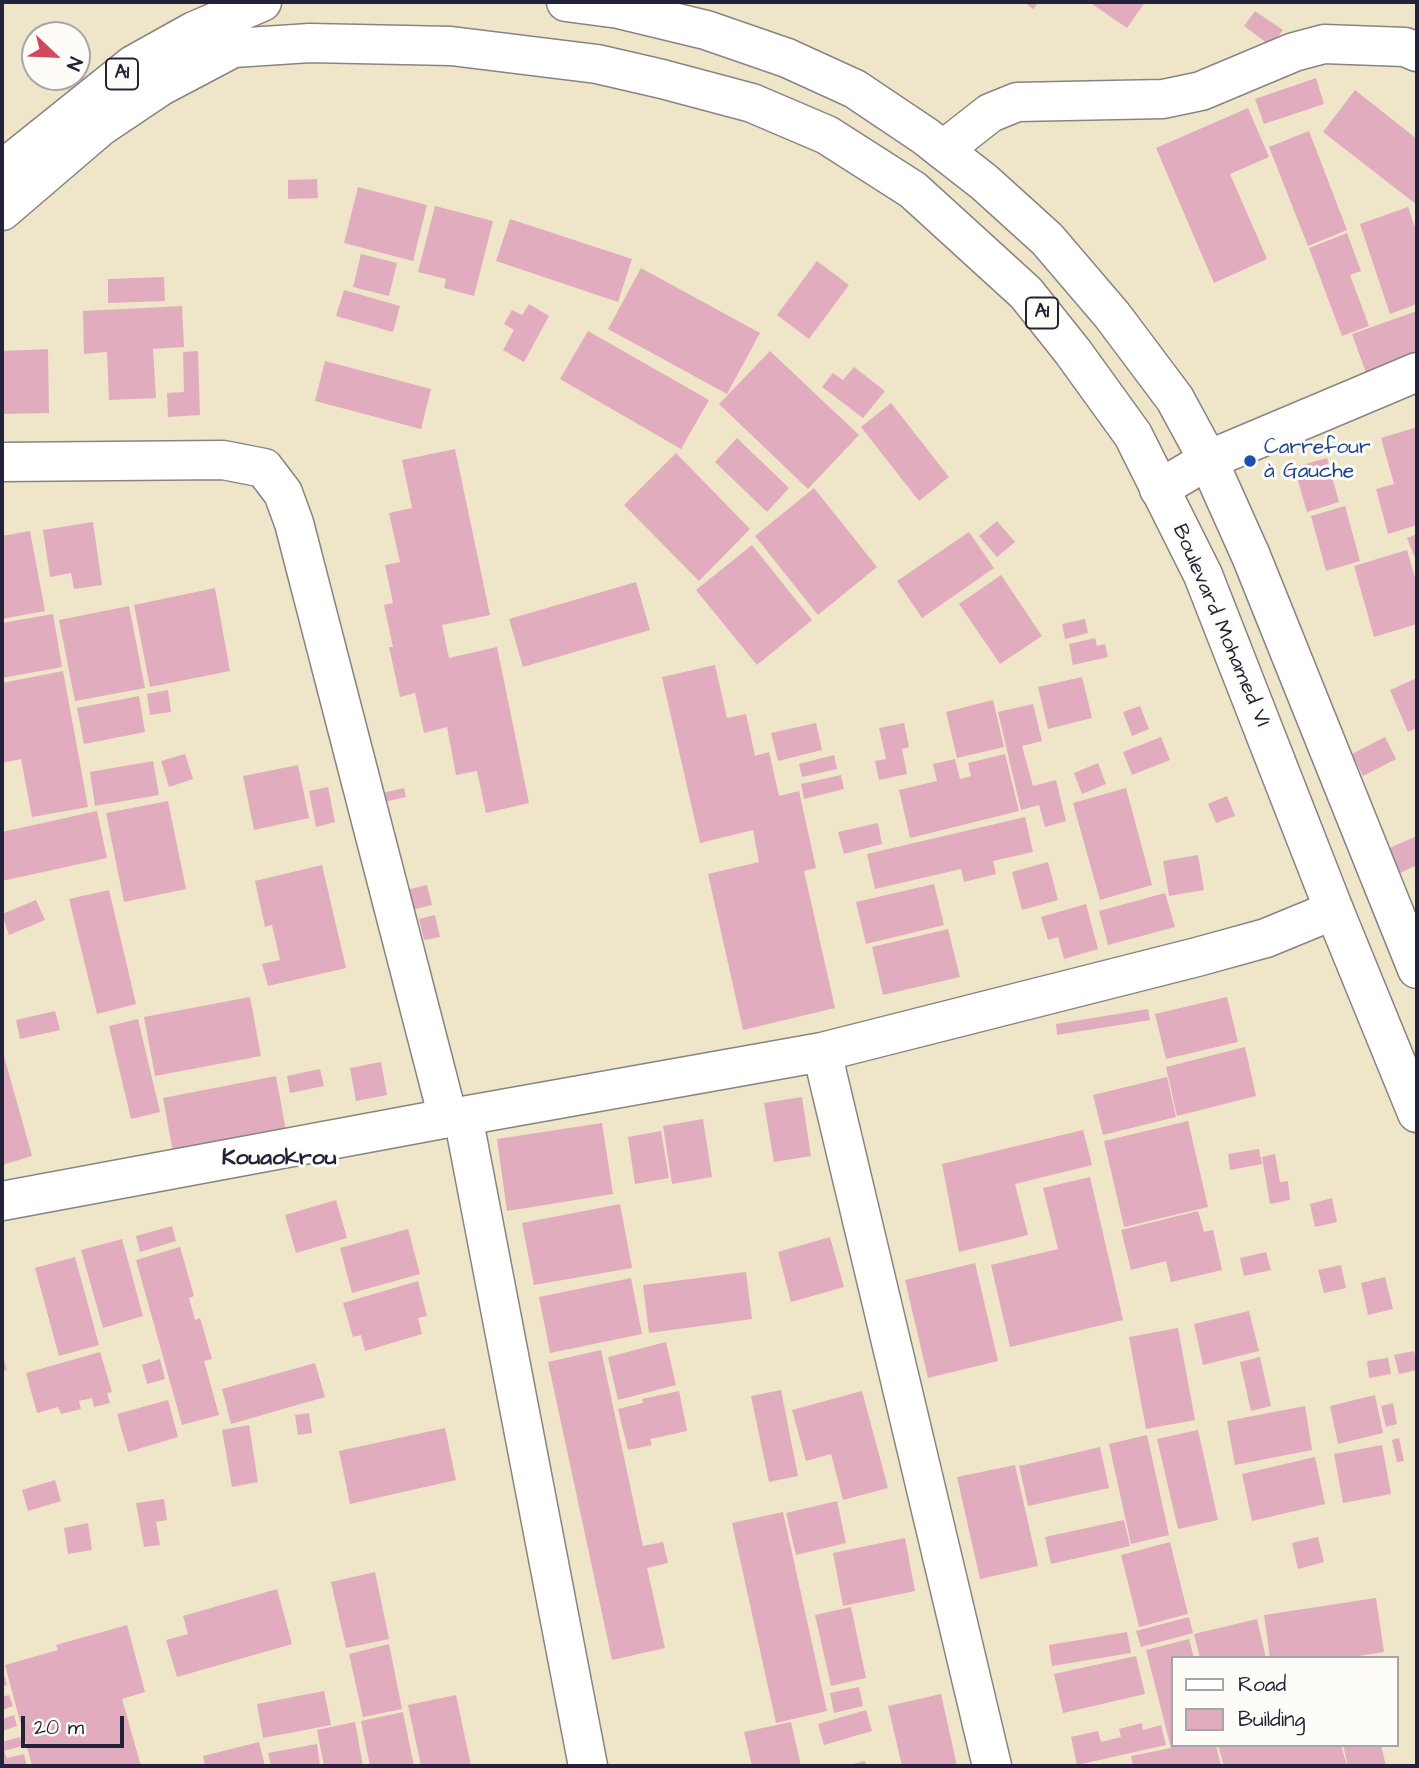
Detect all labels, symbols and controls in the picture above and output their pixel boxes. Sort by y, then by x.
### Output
north arrow [21,21,91,91]
text: N [59,53,89,74]
road number: A1 [106,58,138,90]
road number: A1 [1026,298,1058,328]
place label: Carrefour à Gauche [1264,436,1371,486]
marker: Carrefour à Gauche [1242,453,1258,469]
street label: Boulevard Mohamed VI [1166,521,1274,731]
district label: Kouaokrou [222,1145,336,1173]
legend [1170,1656,1398,1747]
text: Road [1238,1670,1286,1699]
scale bar [24,1702,128,1746]
text: Building [1238,1705,1305,1734]
text: 20 m [34,1713,84,1742]

